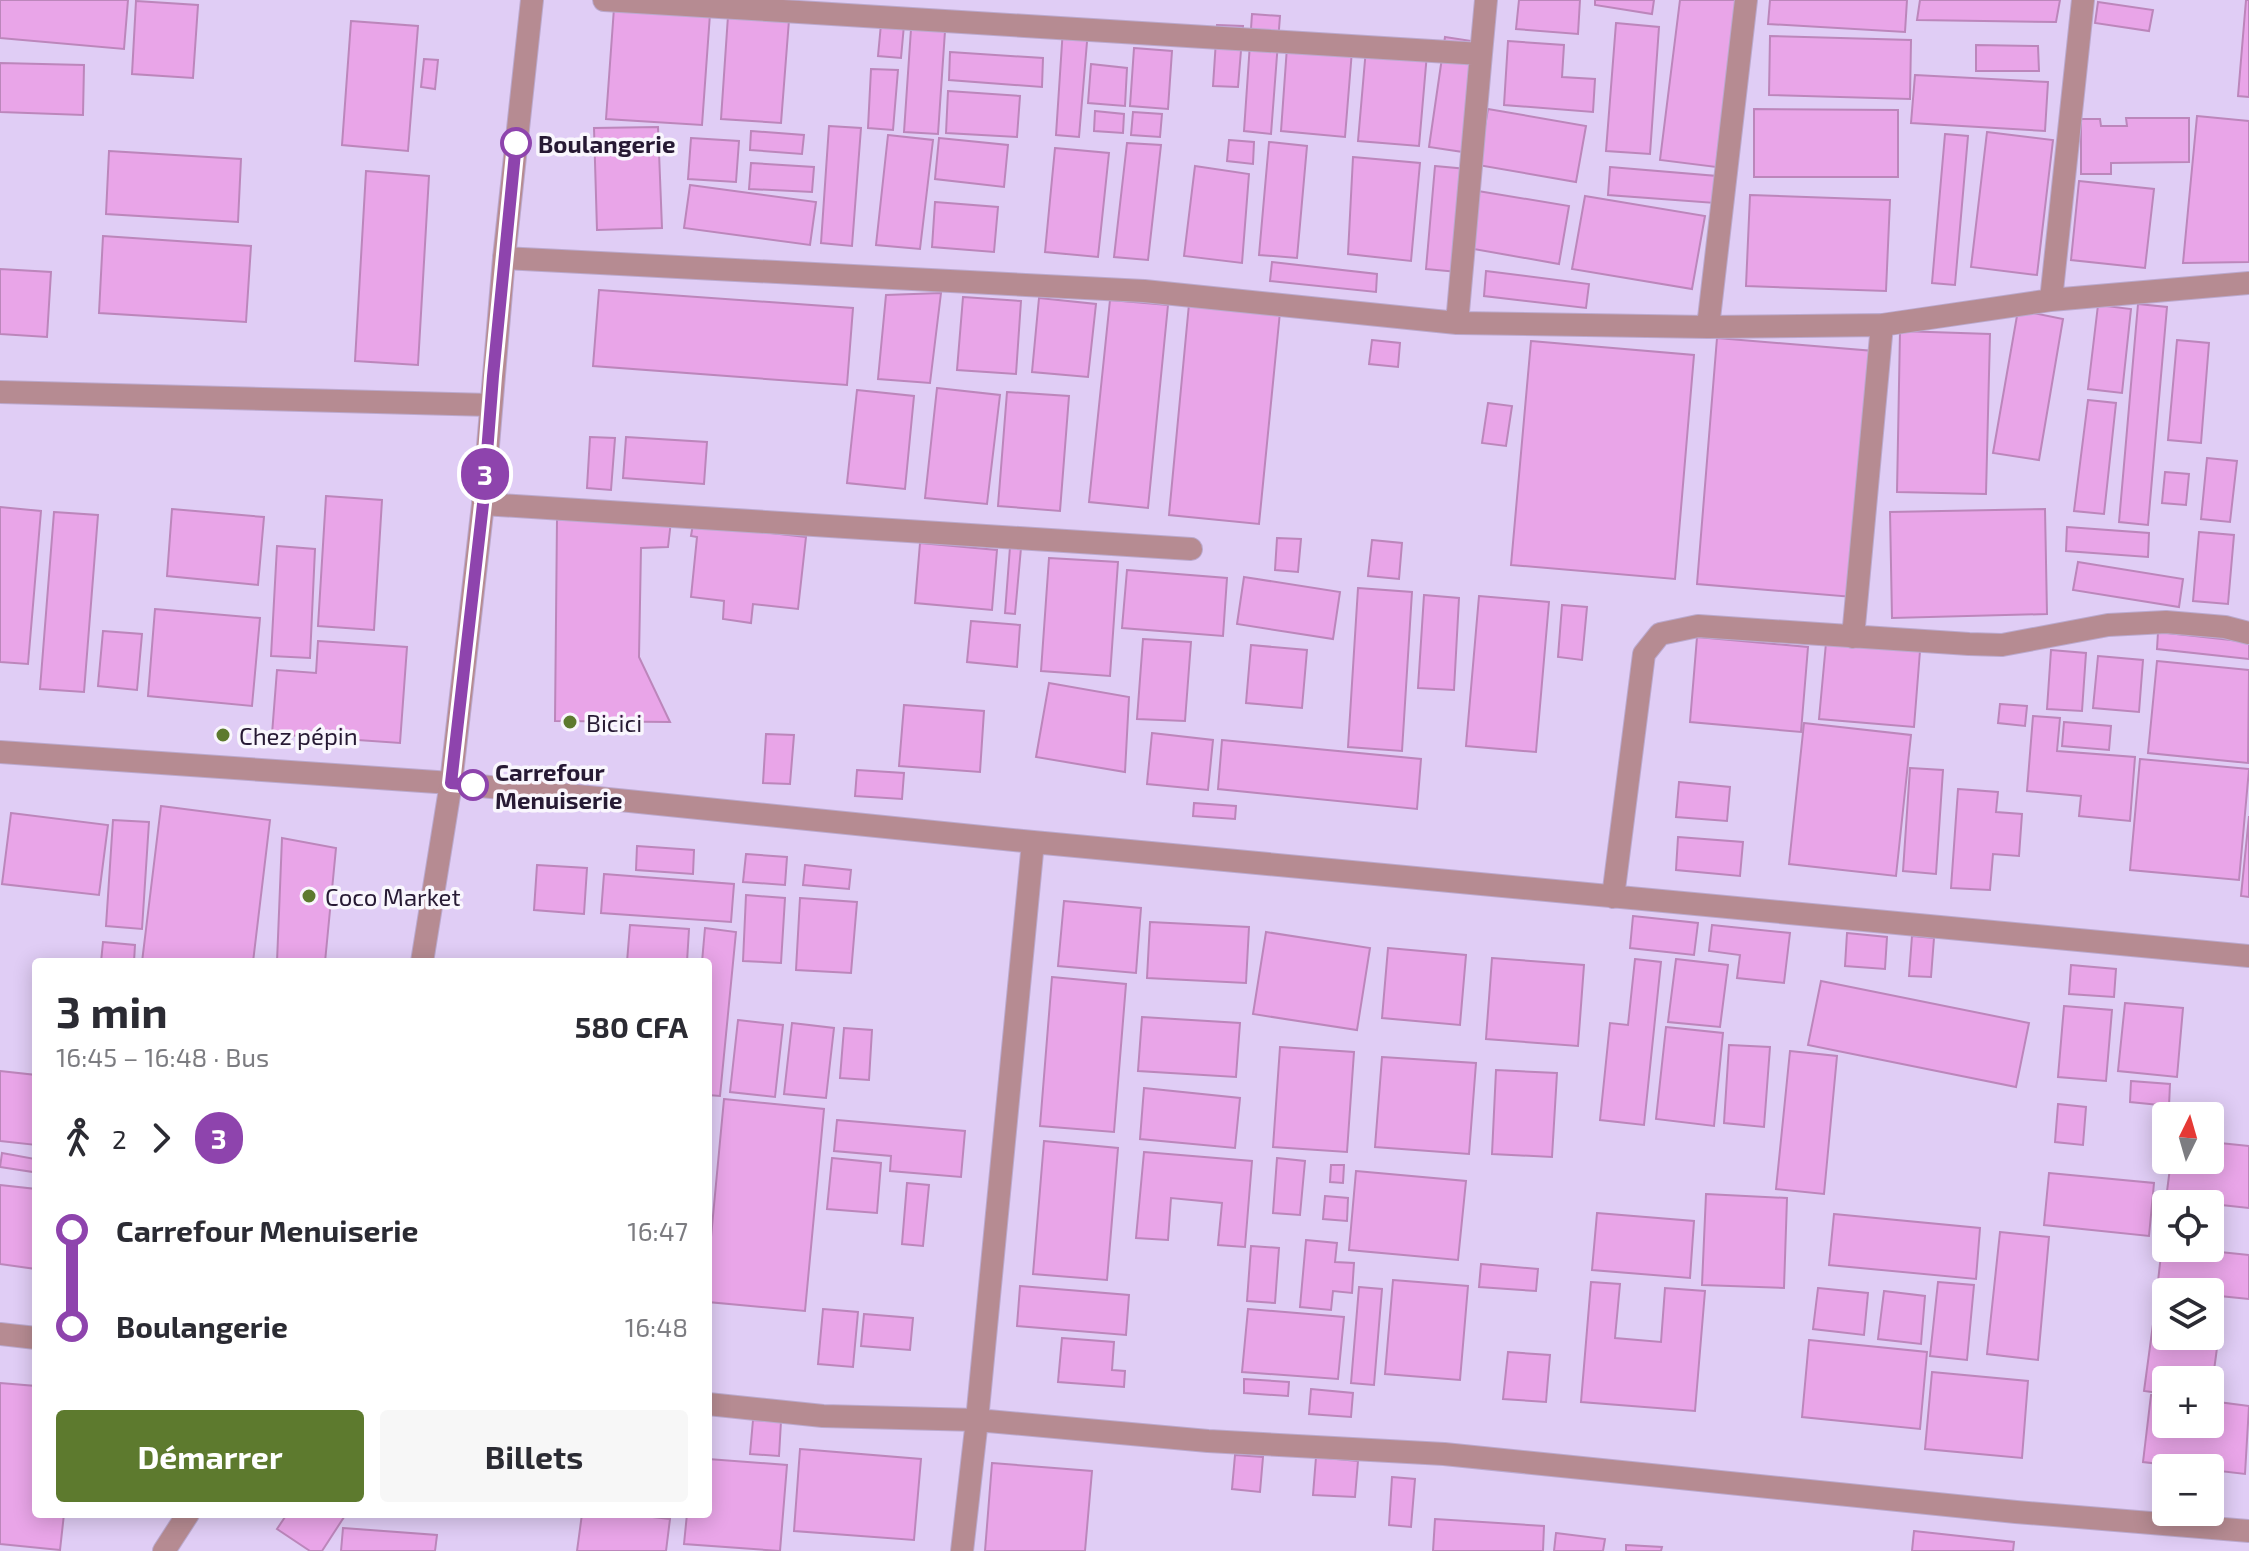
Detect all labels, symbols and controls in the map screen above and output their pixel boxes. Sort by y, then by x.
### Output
marker: Boulangerie [501,128,531,158]
place label: Boulangerie [538,129,675,158]
line badge: 3 [459,448,511,500]
text: 3 [477,457,493,491]
place label: Bicici [586,708,642,737]
marker: Bicici [561,713,579,731]
place label: Chez pépin [239,721,358,750]
marker: Chez pépin [214,726,232,744]
place label: Carrefour Menuiserie [495,757,622,814]
marker: Carrefour Menuiserie [458,770,488,800]
place label: Coco Market [325,882,461,911]
marker: Coco Market [300,887,318,905]
text: 3 min [56,984,168,1037]
text: 580 CFA [575,1008,688,1044]
text: 16:45 – 16:48 · Bus [56,1041,269,1072]
north arrow [2152,1102,2224,1174]
map controls [2152,1102,2224,1526]
icon: walk [56,1116,100,1160]
icon: forward [139,1116,183,1160]
text: 3 [211,1121,227,1155]
text: 2 [112,1123,127,1154]
button: locate [2152,1190,2224,1262]
text: Carrefour Menuiserie [116,1212,419,1248]
text: 16:47 [627,1215,688,1246]
button: layers [2152,1278,2224,1350]
text: Boulangerie [116,1308,288,1344]
text: 16:48 [625,1311,688,1342]
button: + [2152,1366,2224,1438]
button: Démarrer [56,1410,364,1502]
button: Billets [380,1410,688,1502]
button: − [2152,1454,2224,1526]

